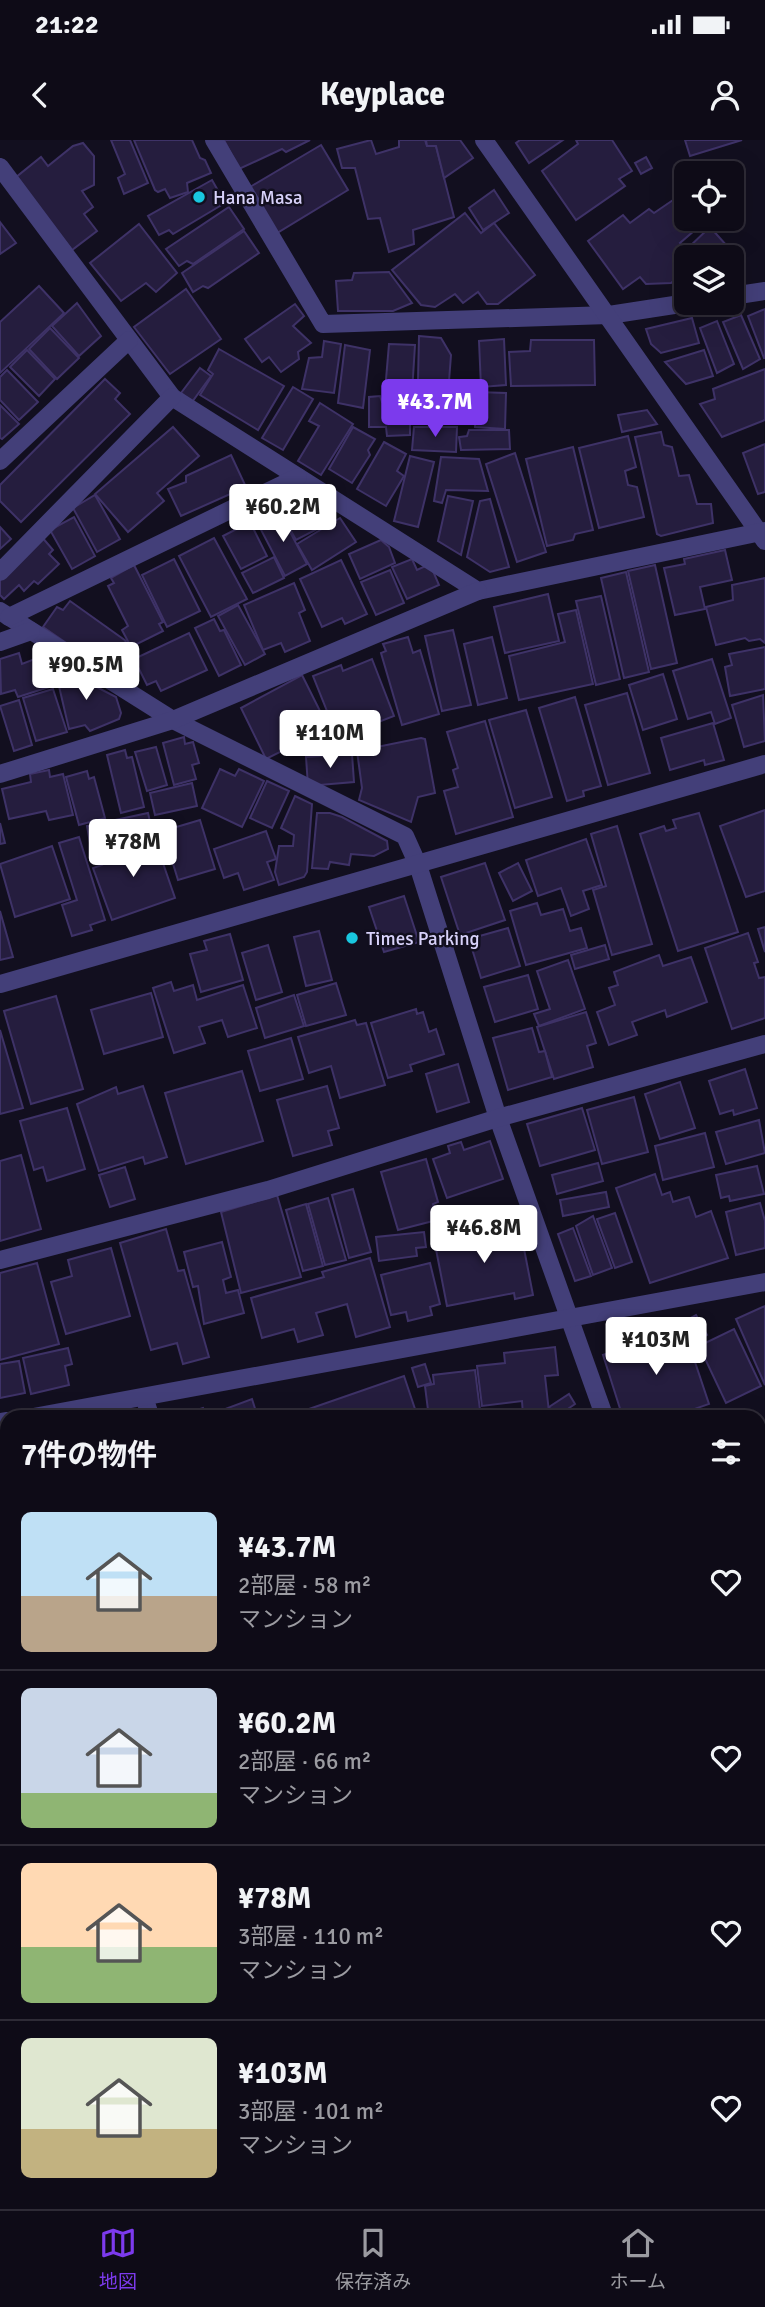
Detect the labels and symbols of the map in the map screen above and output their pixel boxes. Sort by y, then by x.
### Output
place label: Hana Masa [213,186,303,210]
marker: Hana Masa [191,189,207,205]
pin: ¥43.7M [378,380,492,439]
pin: ¥60.2M [226,484,340,544]
pin: ¥90.5M [29,643,143,702]
pin: ¥110M [281,710,379,770]
pin: ¥78M [92,820,174,879]
place label: Times Parking [366,927,480,951]
marker: Times Parking [344,930,360,946]
pin: ¥46.8M [427,1206,541,1265]
pin: ¥103M [607,1318,705,1377]

